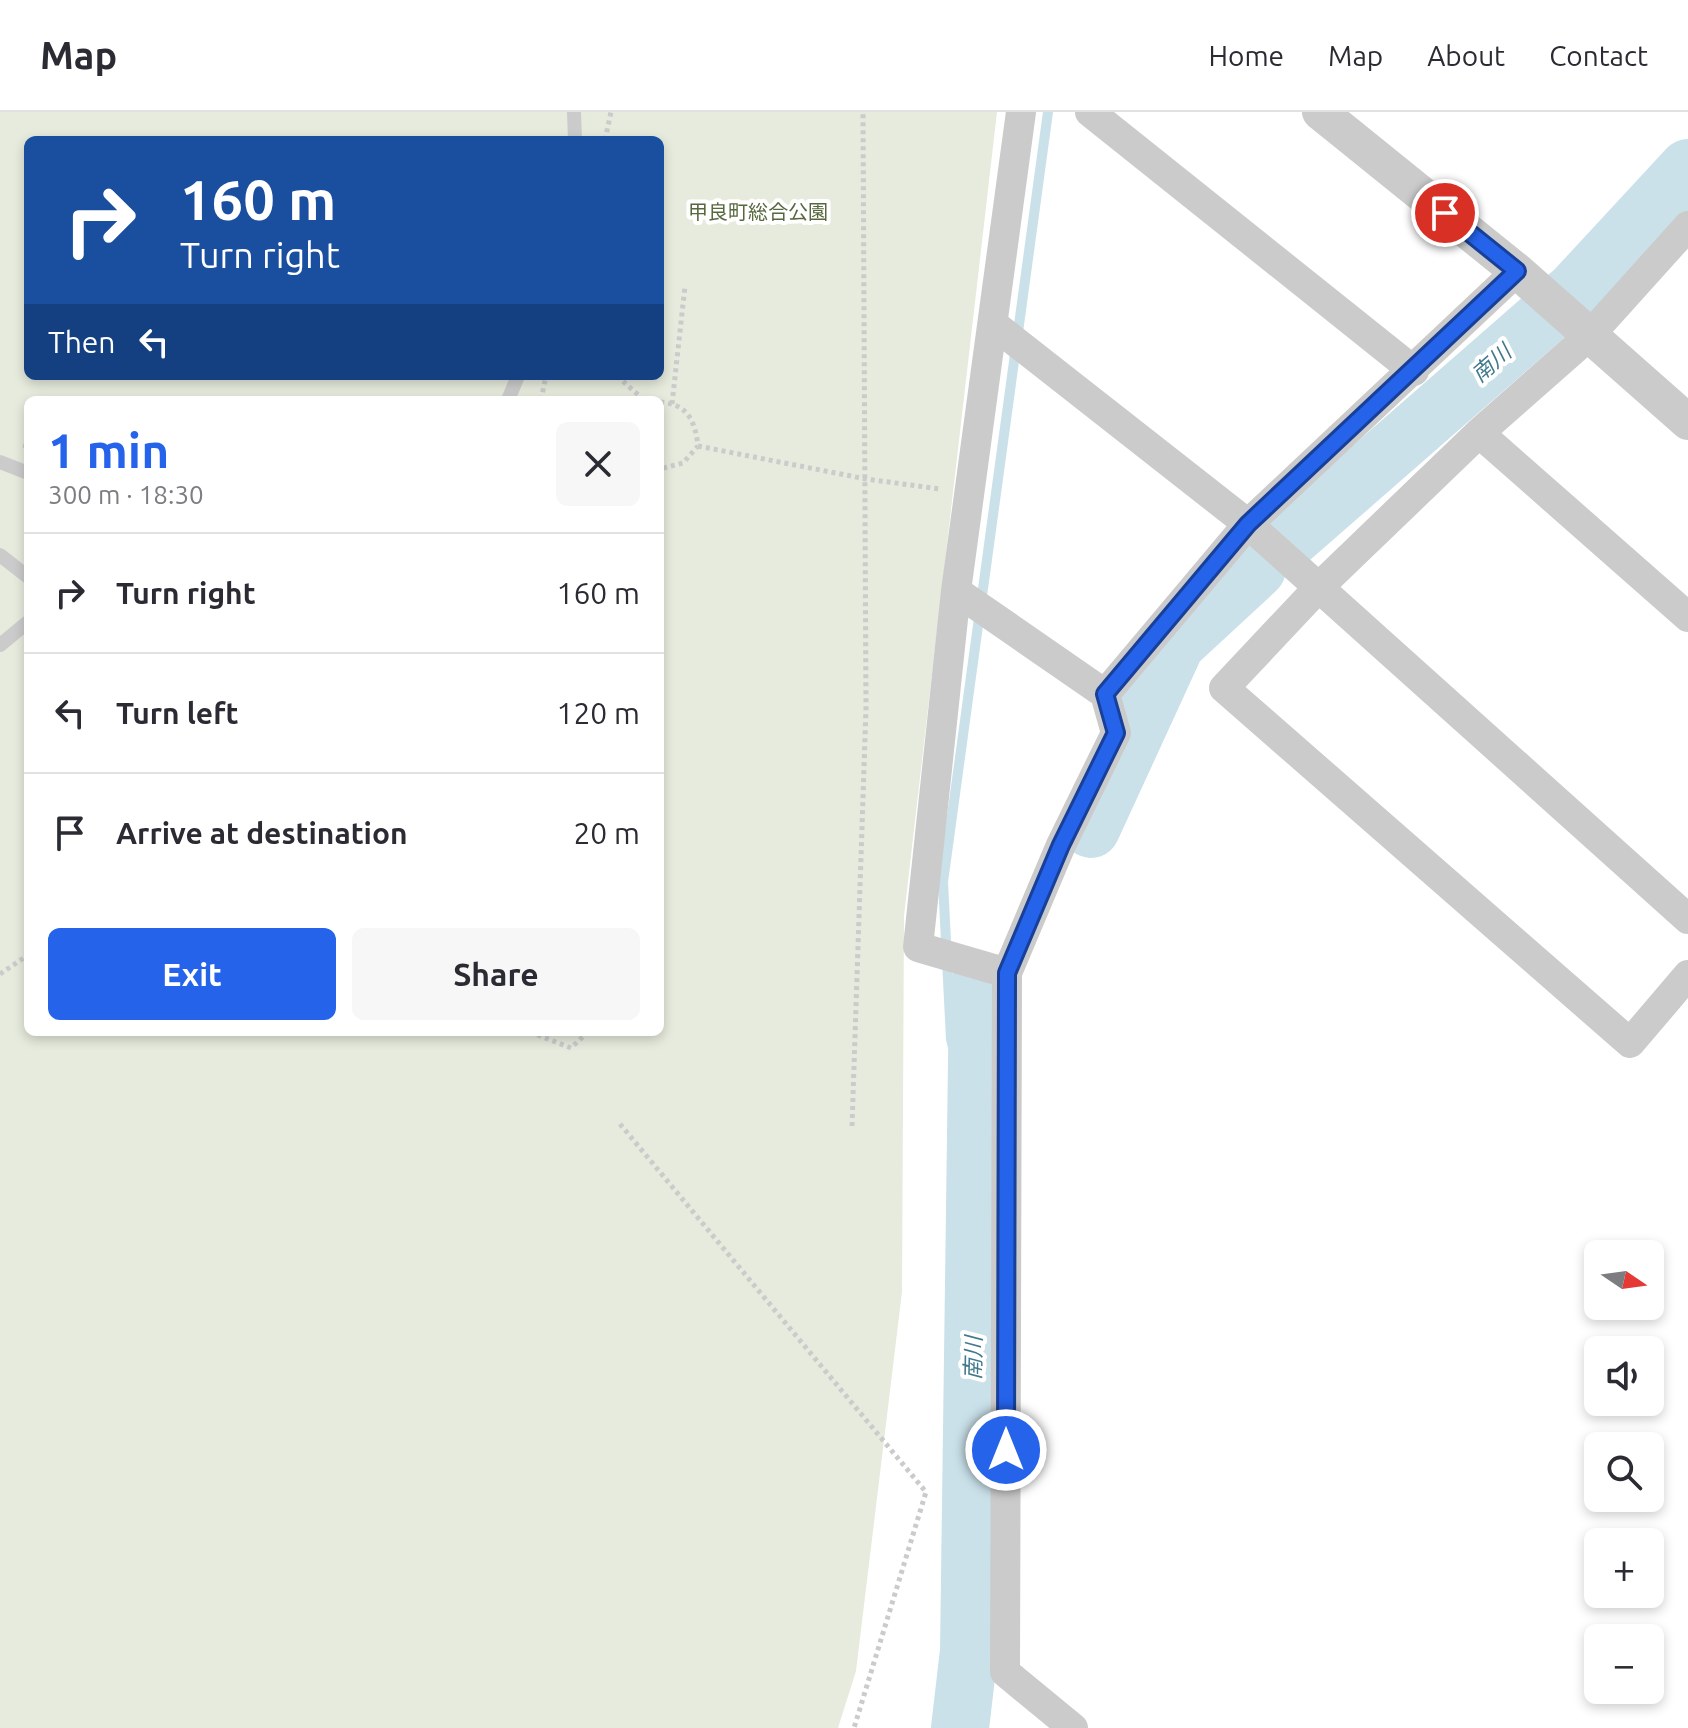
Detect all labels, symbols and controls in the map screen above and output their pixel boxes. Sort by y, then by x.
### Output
text: Map [40,34,117,76]
text: Home [1209,40,1284,71]
text: Map [1328,40,1383,71]
text: About [1427,40,1505,71]
text: Contact [1549,40,1648,71]
icon: right [48,168,152,272]
text: 160 m [180,168,336,231]
pin [1411,179,1479,247]
icon: arrive [1423,191,1467,235]
park label: 甲良町総合公園 [688,200,828,223]
text: Turn right [180,234,340,275]
icon: left [132,320,176,364]
text: Then [48,325,116,359]
water label: 南川 [1466,337,1517,386]
button: close [556,422,640,506]
text: 1 min [48,423,169,477]
text: 300 m · 18:30 [48,480,204,509]
icon: right [48,571,92,615]
text: Turn right [116,576,256,610]
text: 160 m [556,576,640,610]
icon: left [48,691,92,735]
text: Turn left [116,696,238,730]
text: 120 m [556,696,640,730]
icon: arrive [48,811,92,855]
text: Arrive at destination [116,816,408,850]
text: 20 m [573,816,640,850]
button: Exit [48,928,336,1020]
button: Share [352,928,640,1020]
north arrow [1584,1240,1664,1320]
map controls [1584,1240,1664,1704]
water label: 南川 [960,1334,985,1380]
button: sound [1584,1336,1664,1416]
position arrow [964,1408,1048,1492]
button: search [1584,1432,1664,1512]
button: + [1584,1528,1664,1608]
button: − [1584,1624,1664,1704]

